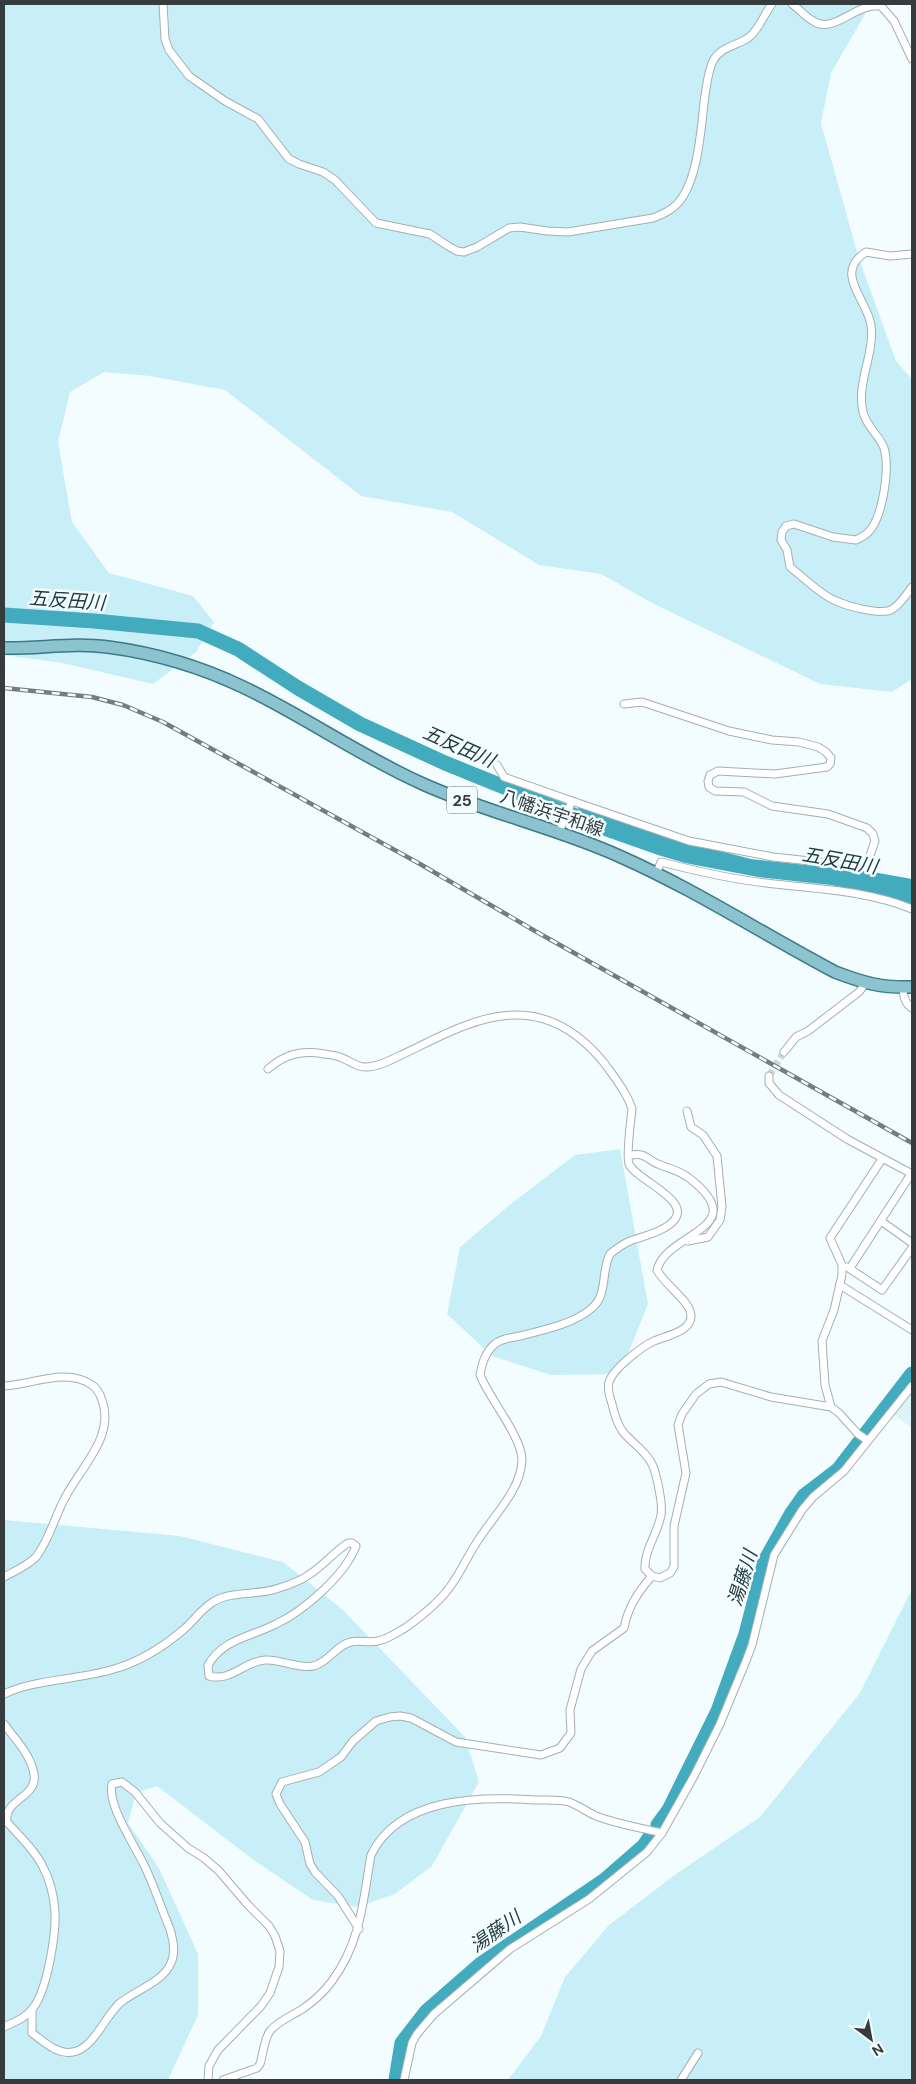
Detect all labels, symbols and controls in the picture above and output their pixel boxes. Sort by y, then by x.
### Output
water label: 五反田川 [28,585,108,616]
water label: 五反田川 [419,720,500,774]
street label: 八幡浜宇和線 [497,784,607,842]
road number: 25 [447,786,477,814]
water label: 五反田川 [800,842,881,880]
water label: 湯藤川 [722,1545,763,1609]
water label: 湯藤川 [465,1904,527,1958]
north arrow [846,2014,896,2064]
text: N [869,2040,887,2060]

